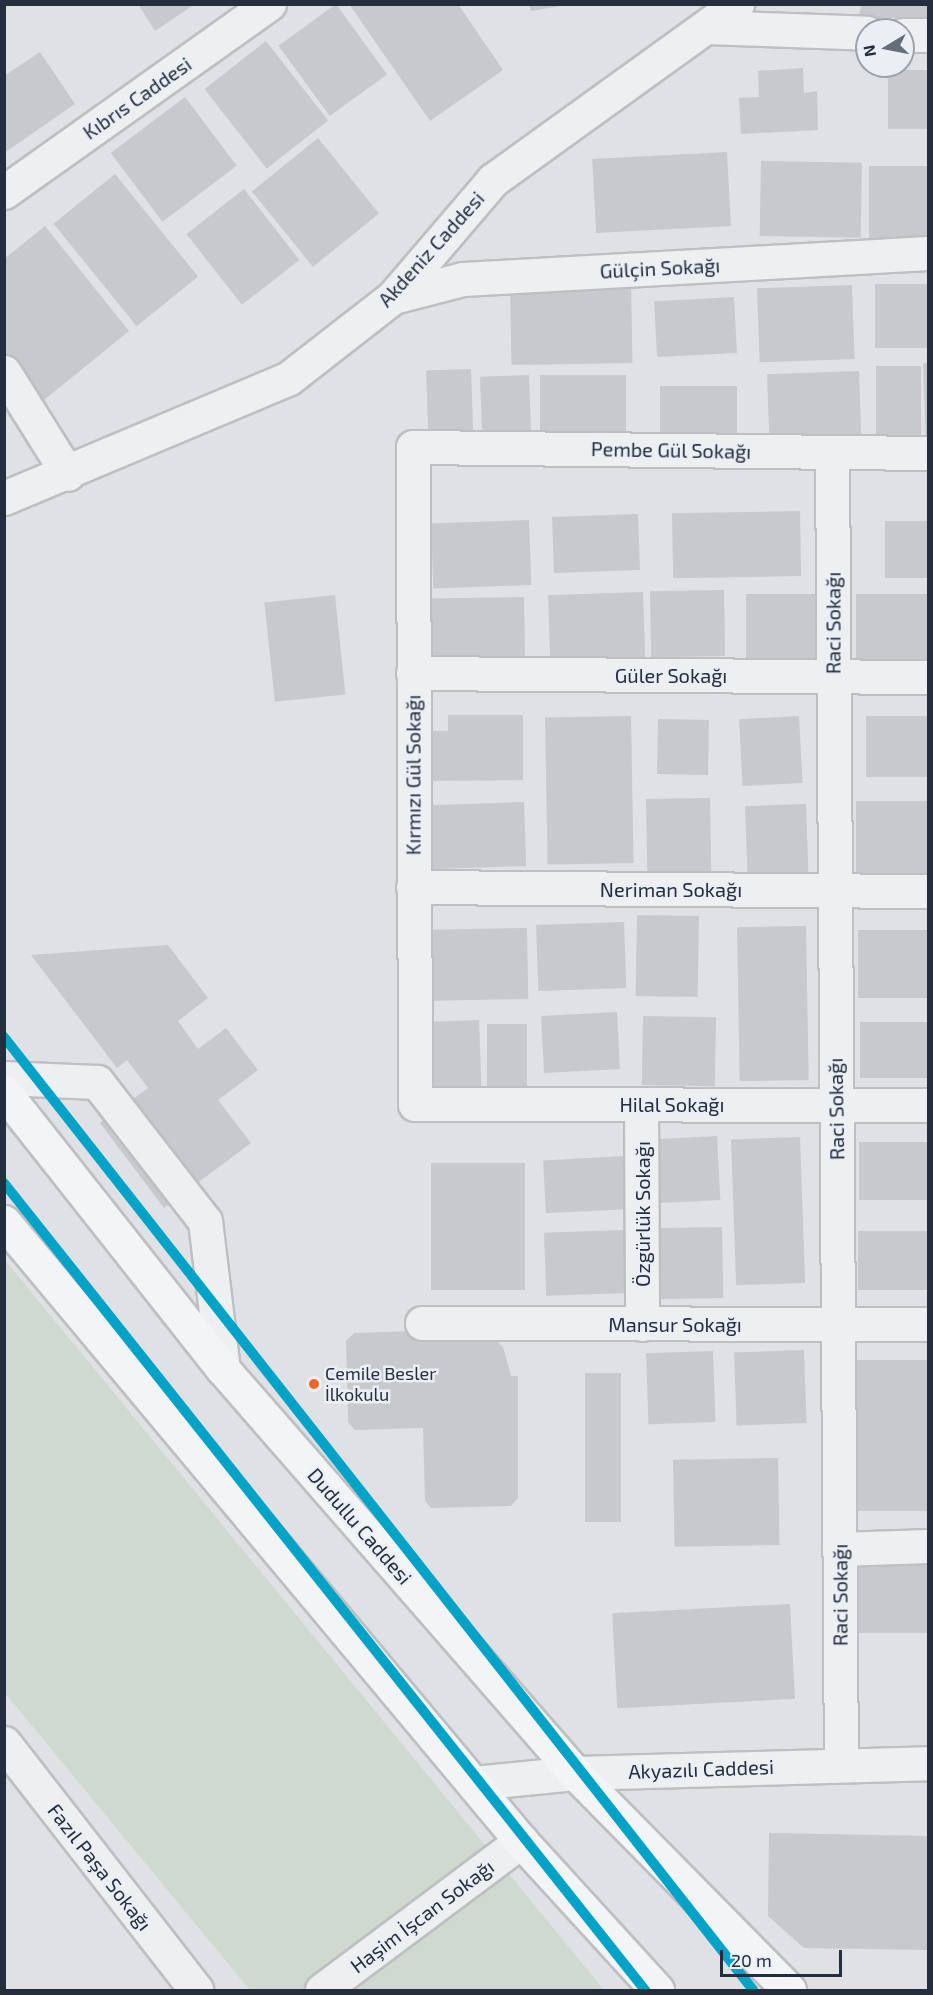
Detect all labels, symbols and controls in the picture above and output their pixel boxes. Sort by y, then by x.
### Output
north arrow [855,18,915,78]
text: N [858,44,879,58]
street label: Kıbrıs Caddesi [78,52,196,144]
street label: Akdeniz Caddesi [373,186,489,312]
street label: Gülçin Sokağı [599,253,721,283]
street label: Pembe Gül Sokağı [590,437,752,463]
street label: Raci Sokağı [821,572,845,674]
street label: Güler Sokağı [615,663,727,687]
street label: Kırmızı Gül Sokağı [401,694,425,856]
street label: Neriman Sokağı [600,877,742,901]
street label: Raci Sokağı [823,1058,849,1160]
street label: Hilal Sokağı [619,1092,725,1116]
street label: Özgürlük Sokağı [630,1141,654,1287]
street label: Mansur Sokağı [608,1312,742,1336]
place label: Cemile Besler İlkokulu [325,1363,436,1406]
marker: Cemile Besler İlkokulu [308,1378,320,1390]
street label: Dudullu Caddesi [303,1463,417,1589]
street label: Raci Sokağı [828,1544,852,1646]
street label: Akyazılı Caddesi [628,1754,774,1784]
street label: Fazıl Paşa Sokağı [43,1799,157,1935]
street label: Haşim İşcan Sokağı [345,1854,499,1978]
scale bar [723,1938,844,1976]
text: 20 m [731,1949,772,1971]

